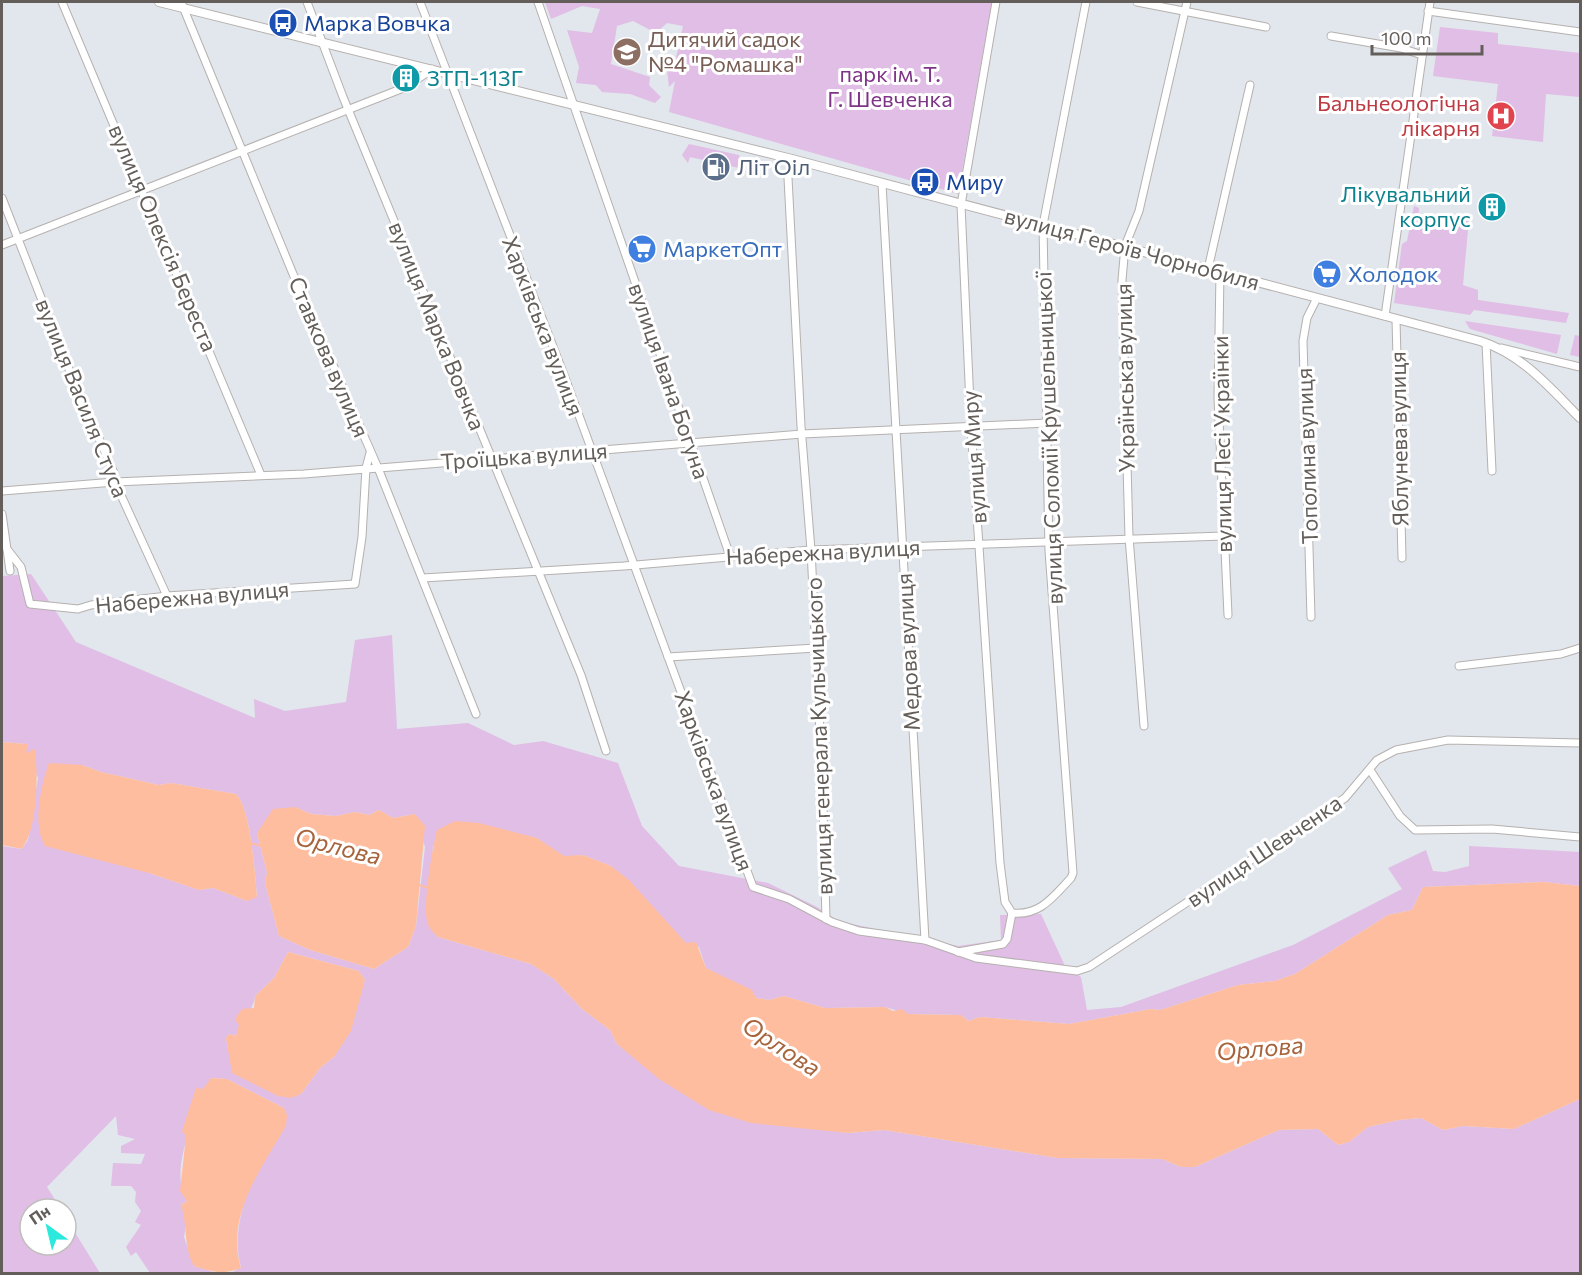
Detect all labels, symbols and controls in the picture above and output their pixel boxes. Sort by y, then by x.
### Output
bus stop icon: Марка Вовчка [267,7,299,39]
place label: Марка Вовчка [304,9,450,36]
scale bar [1372,18,1482,56]
place label: Дитячий садок №4 "Ромашка" [648,25,803,77]
text: 100 m [1381,27,1431,49]
school or university icon: Дитячий садок №4 "Ромашка" [611,36,643,68]
park label: парк ім. Т. Г. Шевченка [827,60,953,112]
building icon: ЗТП-113Г [390,62,422,94]
place label: ЗТП-113Г [427,64,523,91]
place label: Бальнеологічна лікарня [1317,89,1480,141]
hospital icon: Бальнеологічна лікарня [1485,100,1517,132]
street label: вулиця Олексія Береста [103,120,224,355]
fuel station icon: Літ Оіл [700,151,732,183]
place label: Літ Оіл [737,153,810,180]
bus stop icon: Миру [909,166,941,198]
place label: Миру [946,168,1004,195]
place label: Лікувальний корпус [1341,180,1471,232]
building icon: Лікувальний корпус [1476,191,1508,223]
street label: вулиця Героїв Чорнобиля [1002,201,1263,296]
street label: вулиця Марка Вовчка [383,218,492,434]
street label: Харківська вулиця [497,232,590,419]
supermarket icon: МаркетОпт [626,233,658,265]
place label: МаркетОпт [663,235,782,262]
supermarket icon: Холодок [1311,258,1343,290]
place label: Холодок [1348,260,1439,287]
street label: вулиця Соломії Крушельницької [1029,271,1068,605]
street label: Ставкова вулиця [283,272,375,441]
street label: вулиця Івана Богуна [623,279,716,482]
street label: Українська вулиця [1109,283,1140,473]
street label: вулиця Василя Стуса [30,294,135,501]
street label: вулиця Лесі Українки [1206,335,1237,553]
street label: Яблунева вулиця [1383,351,1414,527]
street label: Тополина вулиця [1290,367,1323,545]
street label: вулиця Миру [955,389,992,525]
street label: Троїцька вулиця [440,436,608,475]
street label: Набережна вулиця [725,533,921,570]
street label: Медова вулиця [890,572,925,732]
street label: Набережна вулиця [94,575,290,618]
street label: вулиця генерала Кульчицького [799,577,838,895]
street label: Харківська вулиця [669,687,760,875]
street label: вулиця Шевченка [1181,789,1346,913]
water label: Орлова [293,821,384,870]
water label: Орлова [737,1010,826,1082]
water label: Орлова [1215,1029,1304,1066]
north arrow [18,1197,78,1257]
text: Пн [25,1200,53,1228]

